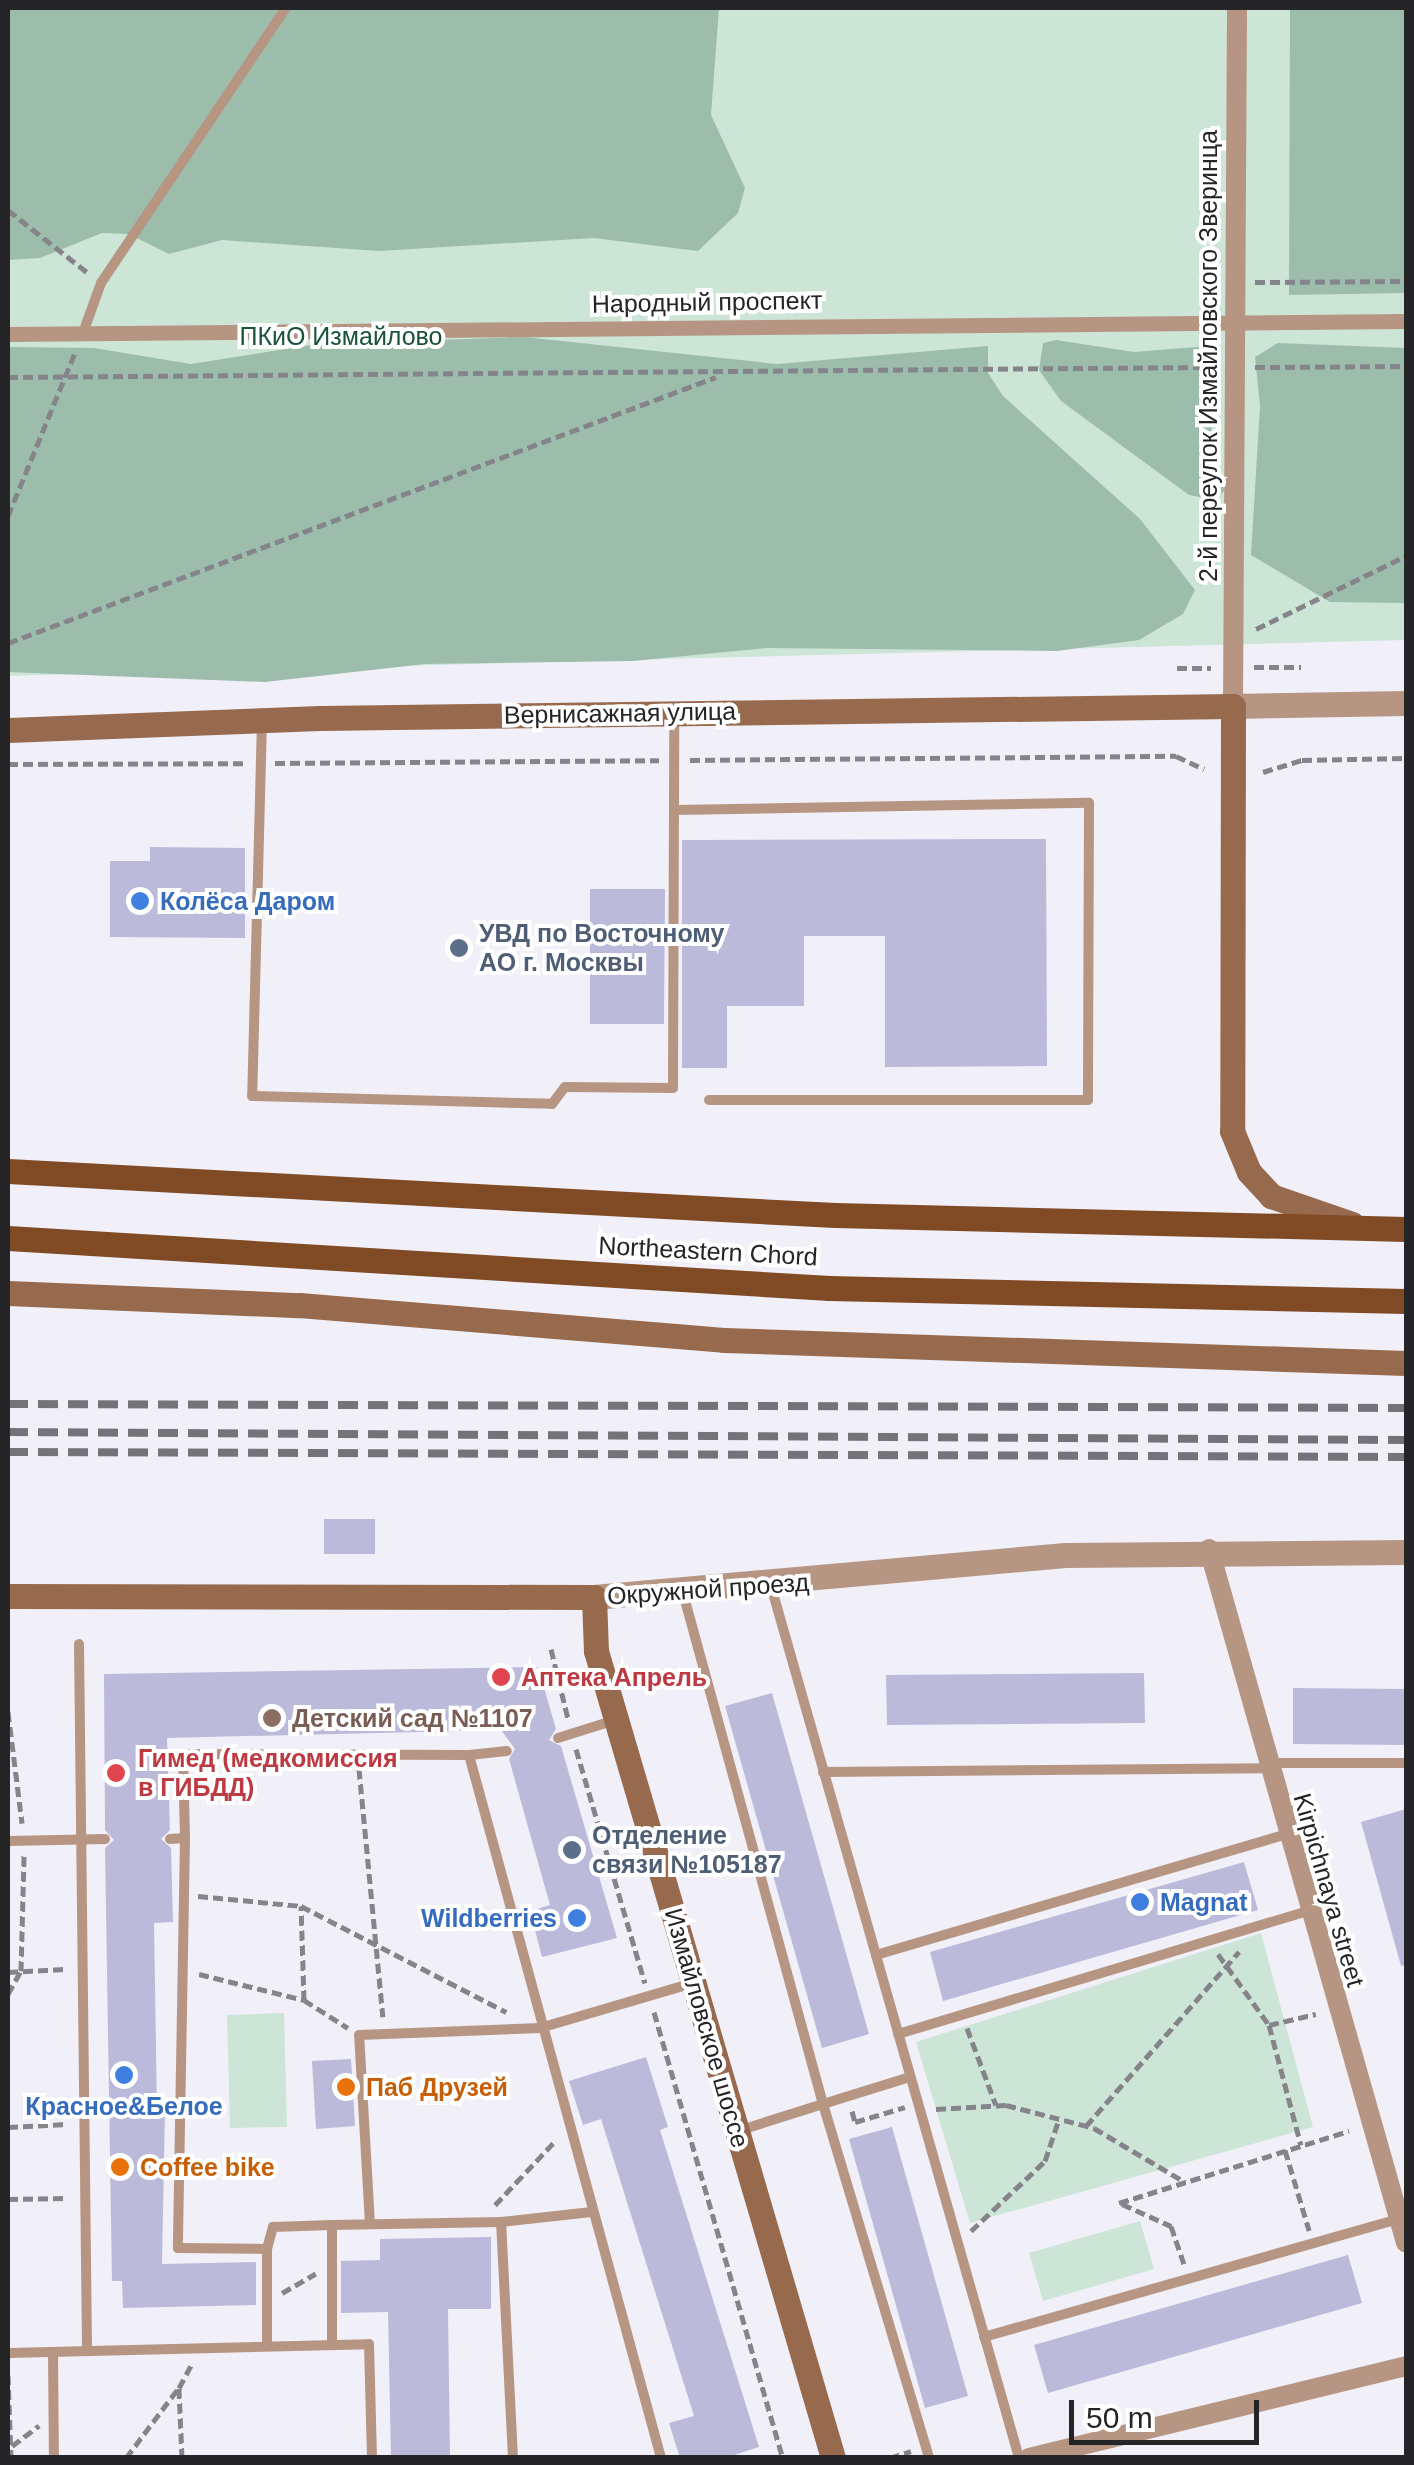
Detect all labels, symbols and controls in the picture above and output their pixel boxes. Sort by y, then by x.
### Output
street label: 2-й переулок Измайловского Зверинца [1193,130,1223,582]
street label: Народный проспект [592,285,822,319]
park label: ПКиО Измайлово [239,321,443,351]
street label: Вернисажная улица [504,696,736,730]
place label: Колёса Даром [160,886,335,916]
marker: Колёса Даром [129,890,151,912]
place label: УВД по Восточному АО г. Москвы [479,919,724,978]
marker: УВД по Восточному АО г. Москвы [448,937,470,959]
street label: Northeastern Chord [598,1230,818,1272]
street label: Окружной проезд [606,1567,810,1611]
place label: Аптека Апрель [521,1662,707,1692]
marker: Аптека Апрель [490,1666,512,1688]
place label: Детский сад №1107 [292,1703,533,1733]
marker: Детский сад №1107 [261,1707,283,1729]
place label: Гимед (медкомиссия в ГИБДД) [138,1744,397,1803]
marker: Гимед (медкомиссия в ГИБДД) [103,1760,129,1786]
street label: Kirpichnaya street [1287,1790,1371,1990]
place label: Отделение связи №105187 [592,1821,782,1880]
marker: Отделение связи №105187 [561,1839,583,1861]
place label: Magnat [1160,1887,1248,1917]
marker: Magnat [1129,1891,1151,1913]
place label: Wildberries [421,1903,557,1933]
street label: Измайловское шоссе [658,1905,756,2151]
marker: Wildberries [566,1907,588,1929]
marker: Красное&Белое [113,2064,135,2086]
place label: Паб Друзей [366,2072,508,2102]
marker: Паб Друзей [335,2076,357,2098]
place label: Красное&Белое [25,2091,223,2121]
place label: Coffee bike [140,2152,275,2182]
marker: Coffee bike [109,2156,131,2178]
scale bar [1074,2380,1264,2442]
text: 50 m [1086,2401,1153,2434]

